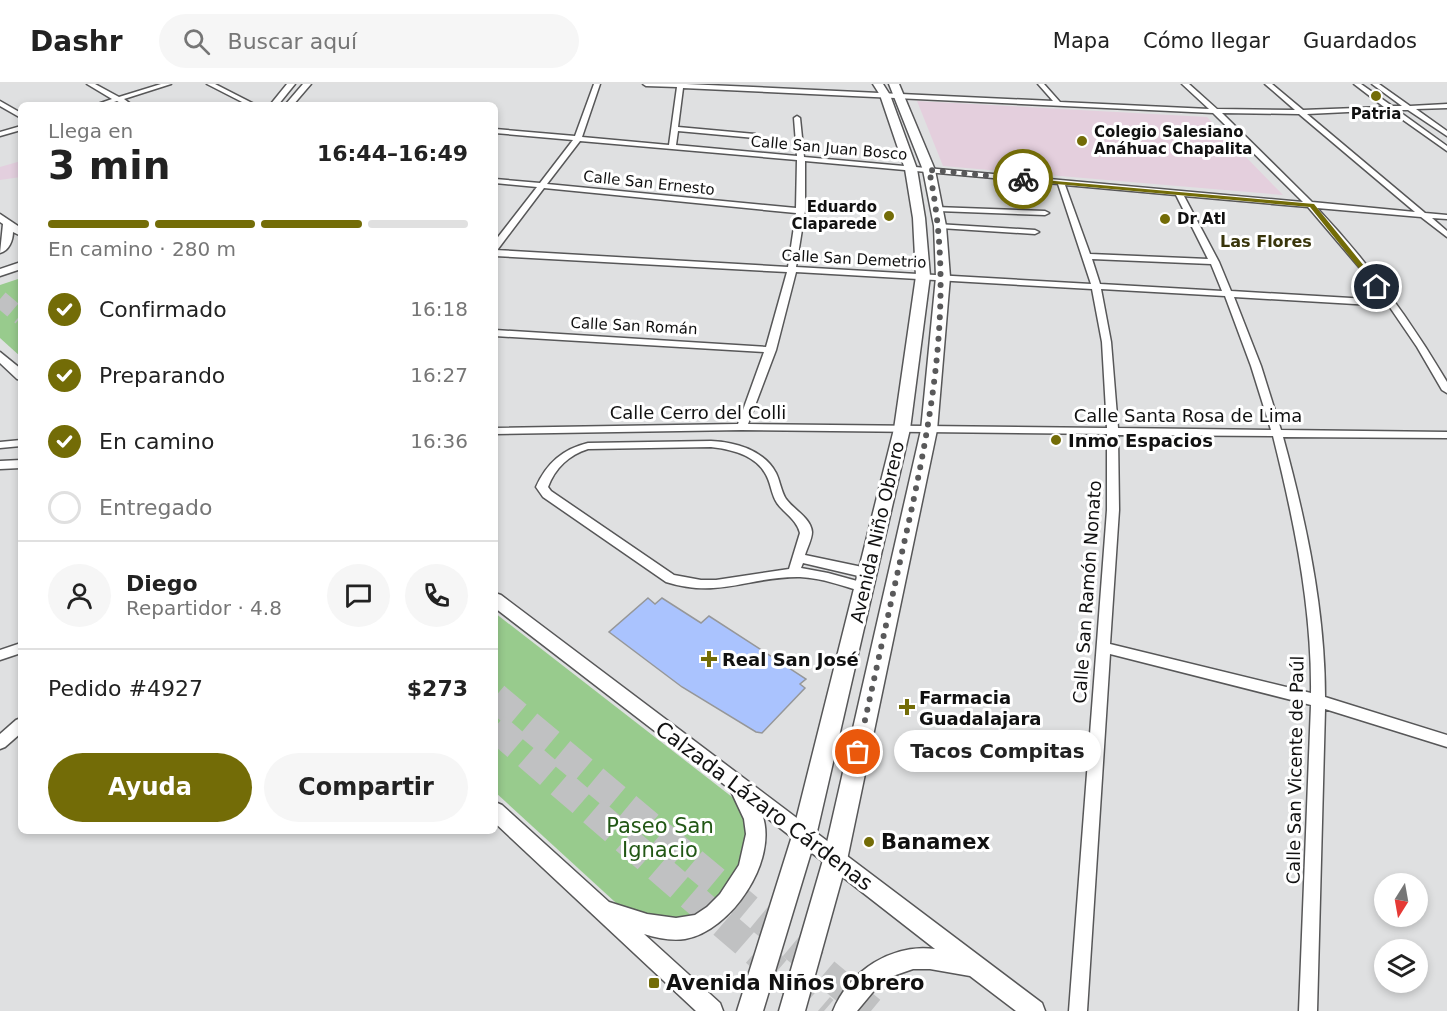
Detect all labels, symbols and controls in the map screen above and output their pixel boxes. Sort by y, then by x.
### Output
search box [159,14,579,68]
text: Dashr [30,25,123,58]
icon: search [180,25,213,58]
text: Buscar aquí [228,29,357,54]
text: Mapa [1053,29,1110,53]
text: Cómo llegar [1143,29,1270,53]
text: Guardados [1303,29,1417,53]
marker: Patria [1369,89,1383,103]
place label: Patria [1351,105,1401,123]
text: Llega en [48,119,133,143]
place label: Colegio Salesiano Anáhuac Chapalita [1094,123,1252,158]
street label: Calle San Juan Bosco [750,132,908,164]
marker: Colegio Salesiano Anáhuac Chapalita [1075,134,1089,148]
text: 16:44–16:49 [317,141,468,166]
text: 3 min [48,143,170,188]
courier [993,149,1053,209]
icon: bike [1007,163,1040,196]
street label: Calle San Ernesto [582,167,716,199]
place label: Eduardo Claparede [791,198,877,233]
marker: Eduardo Claparede [882,209,896,223]
place label: Dr Atl [1177,210,1226,228]
marker: Dr Atl [1158,212,1172,226]
district label: Las Flores [1220,232,1312,251]
text: En camino · 280 m [48,237,236,261]
street label: Calle San Demetrio [781,246,927,272]
pin [1351,261,1402,312]
icon: home [1360,270,1393,303]
icon: check [48,293,81,326]
text: Confirmado [99,297,227,322]
text: 16:18 [410,297,468,321]
street label: Calle San Román [570,314,698,338]
icon: check [48,359,81,392]
text: Preparando [99,363,225,388]
text: 16:27 [410,363,468,387]
street label: Calle Cerro del Colli [610,402,786,423]
street label: Calle Santa Rosa de Lima [1074,405,1302,426]
icon: check [48,425,81,458]
text: En camino [99,429,214,454]
text: 16:36 [410,429,468,453]
place label: Inmo Espacios [1068,430,1213,451]
marker: Inmo Espacios [1049,433,1063,447]
street label: Avenida Niño Obrero [846,439,908,625]
street label: Calle San Ramón Nonato [1069,480,1105,704]
text: Entregado [99,495,212,520]
button: person [48,564,111,627]
button: chat [327,564,390,627]
button: phone [405,564,468,627]
text: Diego [126,571,198,596]
text: Repartidor · 4.8 [126,596,282,620]
place label: Real San José [722,649,859,670]
marker: Real San José [700,650,718,668]
street label: Calle San Vicente de Paúl [1283,655,1307,885]
text: Pedido #4927 [48,676,203,701]
text: $273 [407,676,468,701]
place label: Farmacia Guadalajara [919,687,1041,729]
marker: Farmacia Guadalajara [900,700,914,714]
street label: Calzada Lázaro Cárdenas [651,717,877,895]
pin [832,726,883,777]
callout: Tacos Compitas [894,731,1101,773]
icon: bag [841,735,874,768]
text: Tacos Compitas [910,739,1085,763]
button: Ayuda [48,753,252,822]
button: Compartir [264,753,468,822]
park label: Paseo San Ignacio [606,814,714,862]
place label: Banamex [881,830,990,854]
marker: Banamex [862,835,876,849]
north arrow [1374,873,1428,927]
map controls [1374,873,1428,993]
button: layers [1374,939,1428,993]
place label: Avenida Niños Obrero [666,971,924,995]
marker: Avenida Niños Obrero [647,976,661,990]

